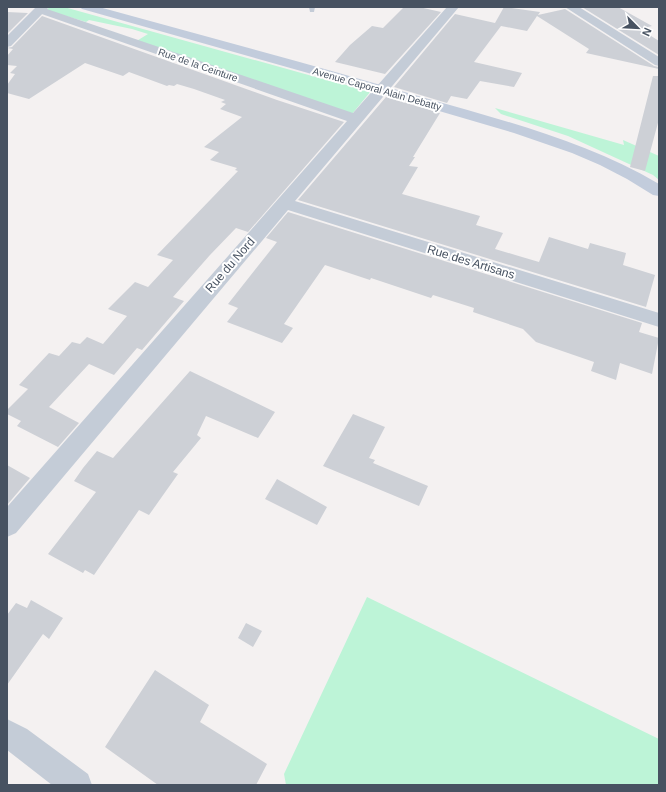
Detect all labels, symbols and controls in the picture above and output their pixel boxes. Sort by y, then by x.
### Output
north arrow [618,8,658,48]
text: N [640,26,654,38]
street label: Rue de la Ceinture [157,46,240,84]
street label: Avenue Caporal Alain Debatty [311,65,443,113]
street label: Rue du Nord [202,235,258,295]
street label: Rue des Artisans [426,242,516,282]

